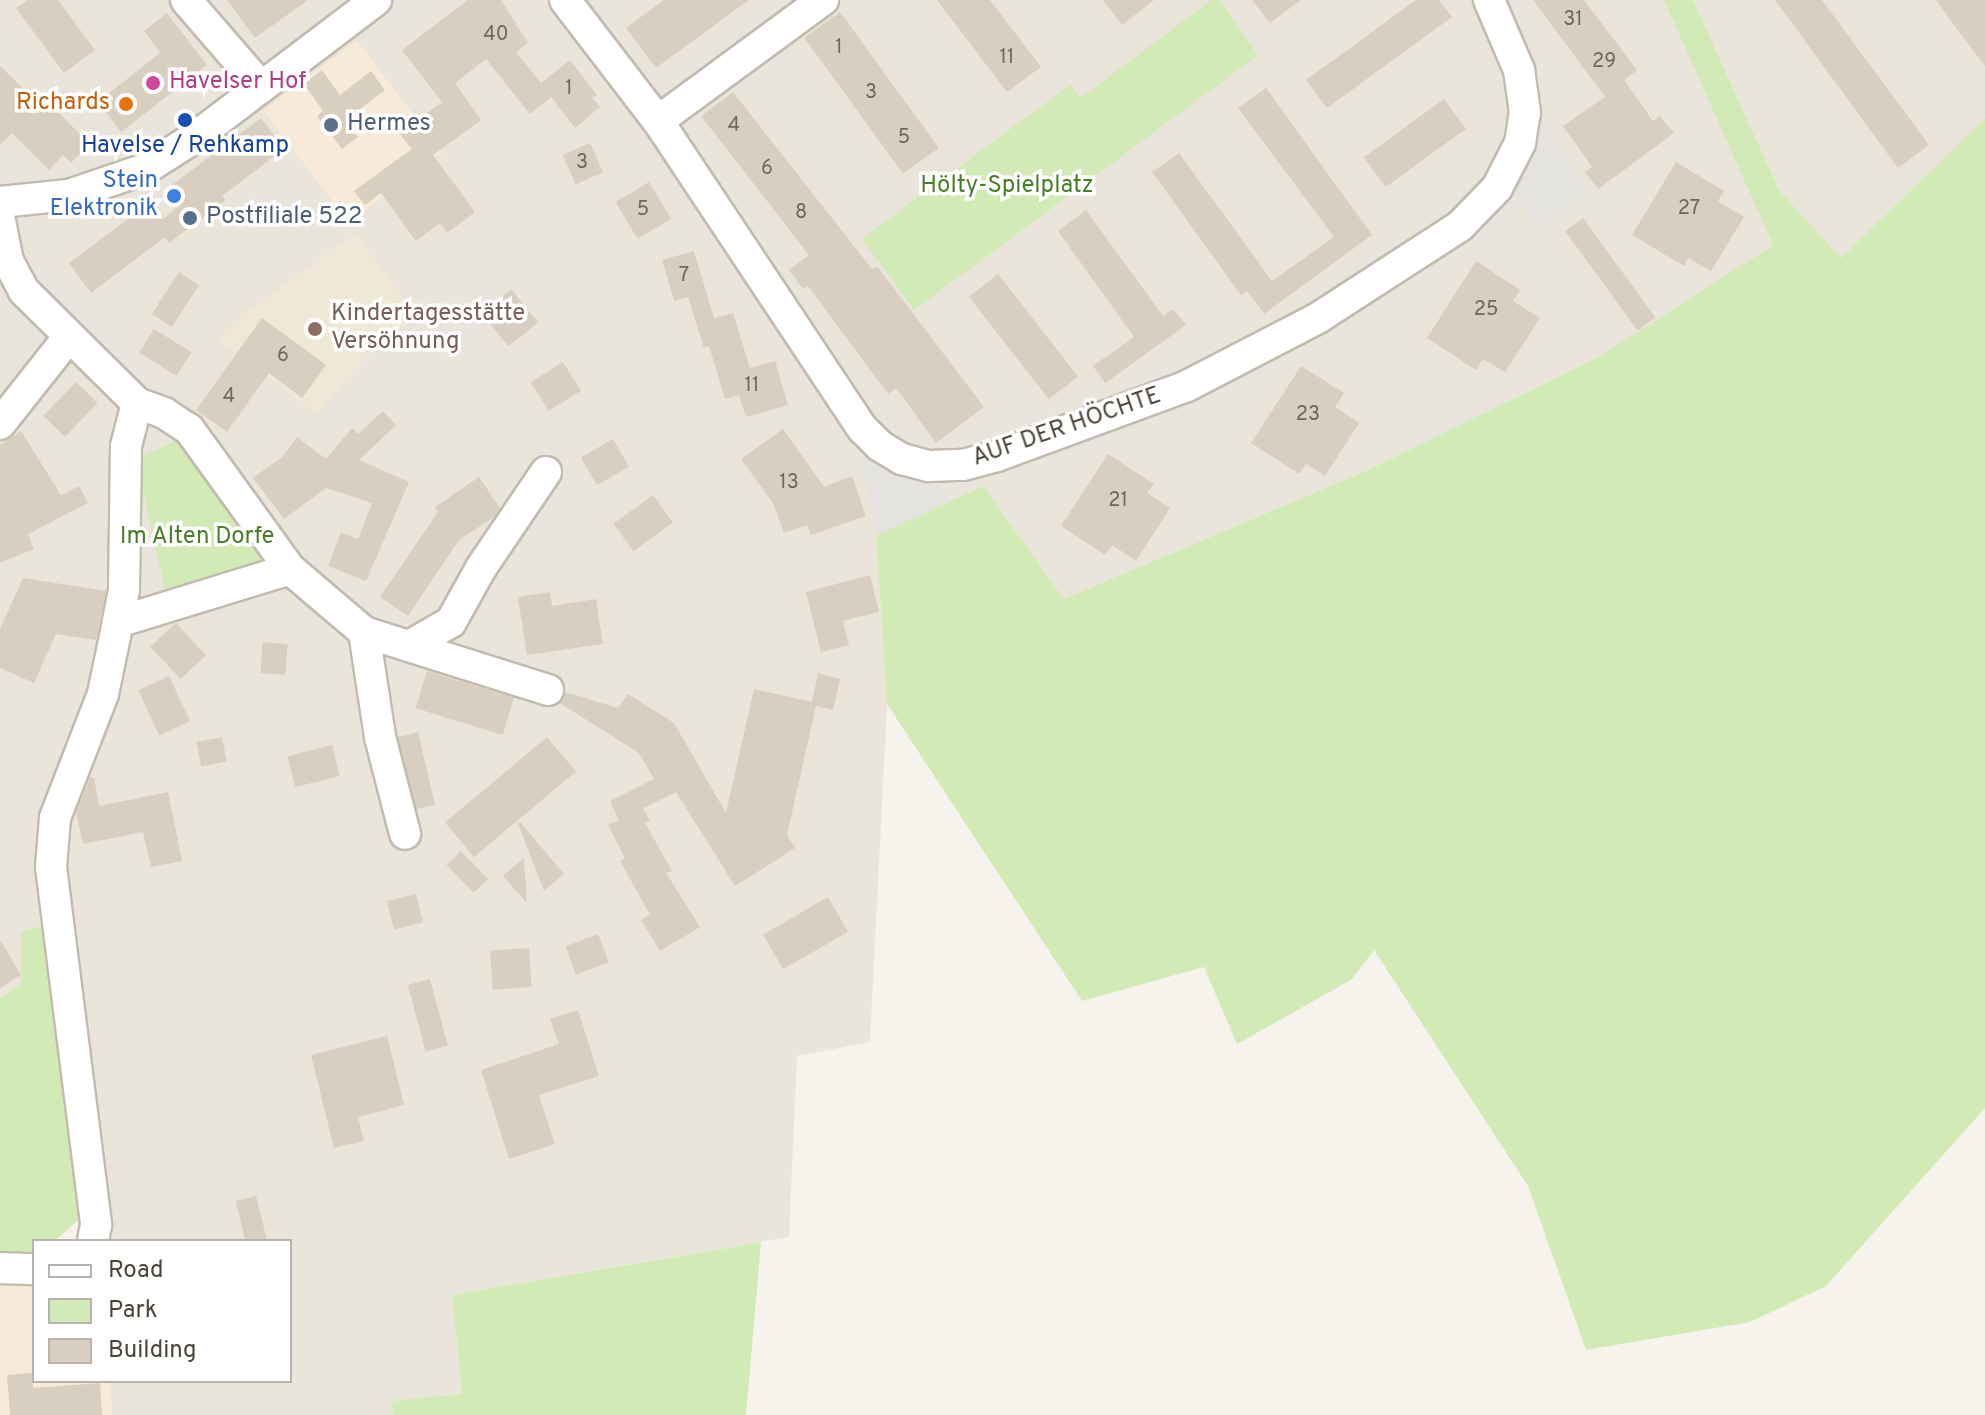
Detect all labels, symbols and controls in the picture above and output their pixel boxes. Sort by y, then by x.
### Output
house number: 31 [1563,8,1583,32]
house number: 40 [483,23,509,47]
house number: 1 [835,36,843,60]
house number: 11 [1000,46,1014,70]
house number: 29 [1592,50,1616,74]
place label: Havelser Hof [169,69,306,97]
marker: Havelser Hof [144,74,162,92]
house number: 1 [565,77,573,101]
house number: 3 [865,81,877,105]
place label: Richards [16,90,110,118]
marker: Richards [117,95,135,113]
marker: Havelse / Rehkamp [176,111,194,129]
place label: Hermes [347,111,431,139]
house number: 4 [728,114,740,138]
marker: Hermes [322,116,340,134]
house number: 5 [898,126,910,150]
place label: Havelse / Rehkamp [81,133,289,161]
house number: 3 [576,151,588,175]
house number: 6 [761,157,773,181]
place label: Stein Elektronik [49,168,158,224]
park label: Hölty-Spielplatz [920,173,1094,201]
marker: Stein Elektronik [165,187,183,205]
house number: 27 [1678,197,1700,221]
house number: 5 [637,198,649,222]
house number: 8 [795,201,807,225]
place label: Postfiliale 522 [206,204,362,232]
marker: Postfiliale 522 [181,209,199,227]
house number: 7 [679,264,689,288]
house number: 25 [1474,298,1498,322]
place label: Kindertagesstätte Versöhnung [331,301,525,357]
marker: Kindertagesstätte Versöhnung [306,320,324,338]
house number: 6 [277,344,289,368]
house number: 11 [745,374,759,398]
street label: AUF DER HÖCHTE [969,382,1165,474]
house number: 4 [223,385,235,409]
house number: 23 [1296,403,1320,427]
house number: 13 [779,471,799,495]
house number: 21 [1108,489,1128,513]
park label: Im Alten Dorfe [119,524,275,552]
legend [32,1239,292,1383]
text: Road [108,1256,164,1286]
text: Park [108,1296,158,1326]
text: Building [108,1336,197,1366]

